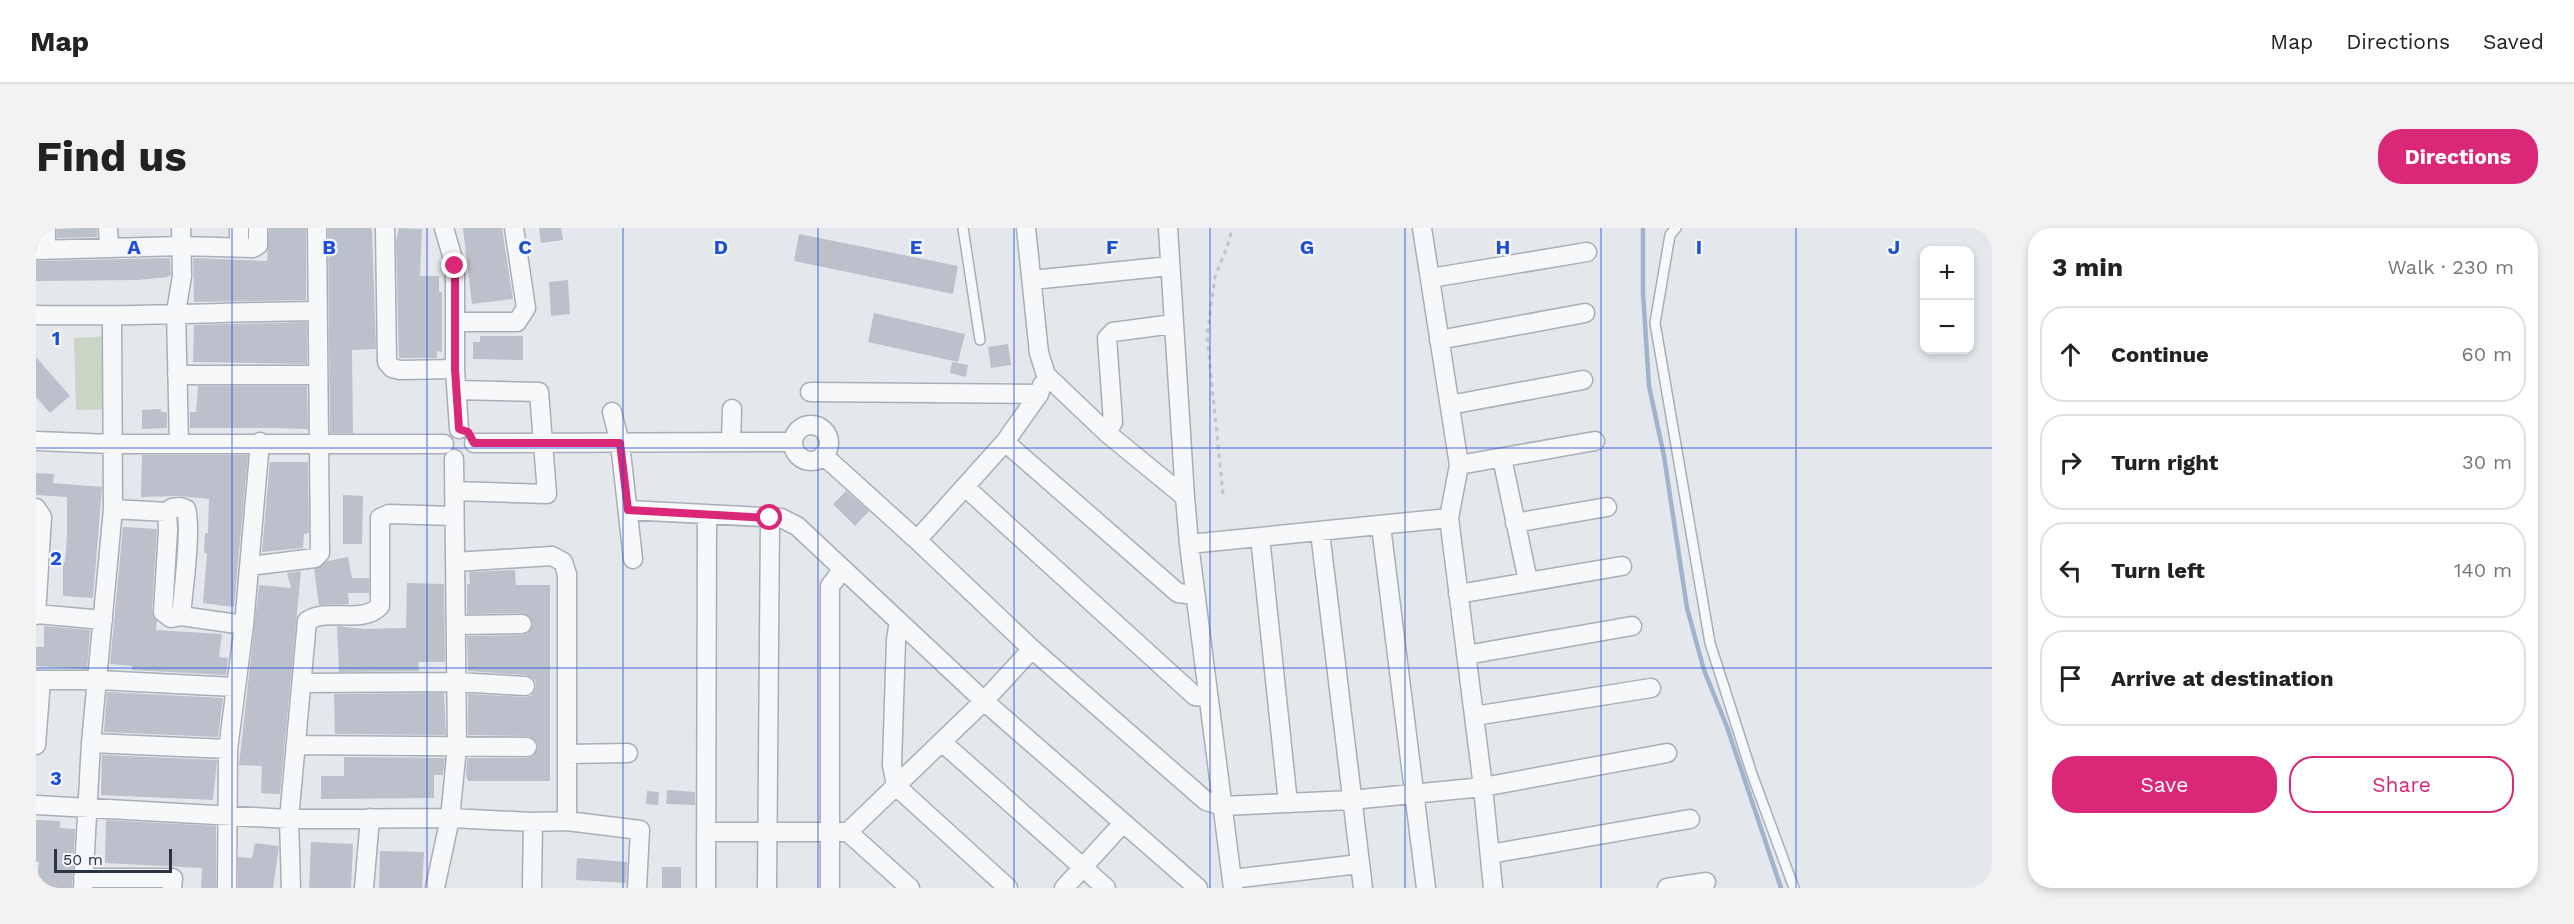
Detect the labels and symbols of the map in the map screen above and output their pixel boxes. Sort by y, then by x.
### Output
text: A [127,235,141,259]
text: B [322,235,336,259]
text: C [518,235,532,259]
text: D [714,235,728,259]
text: E [910,235,922,259]
text: F [1106,235,1118,259]
text: G [1300,235,1314,259]
text: H [1496,235,1510,259]
text: I [1696,235,1702,259]
text: J [1888,235,1900,259]
route end [441,252,467,278]
text: 1 [52,326,60,350]
route start [756,504,782,530]
text: 2 [50,546,62,570]
text: 3 [50,766,62,790]
scale bar [54,846,172,874]

